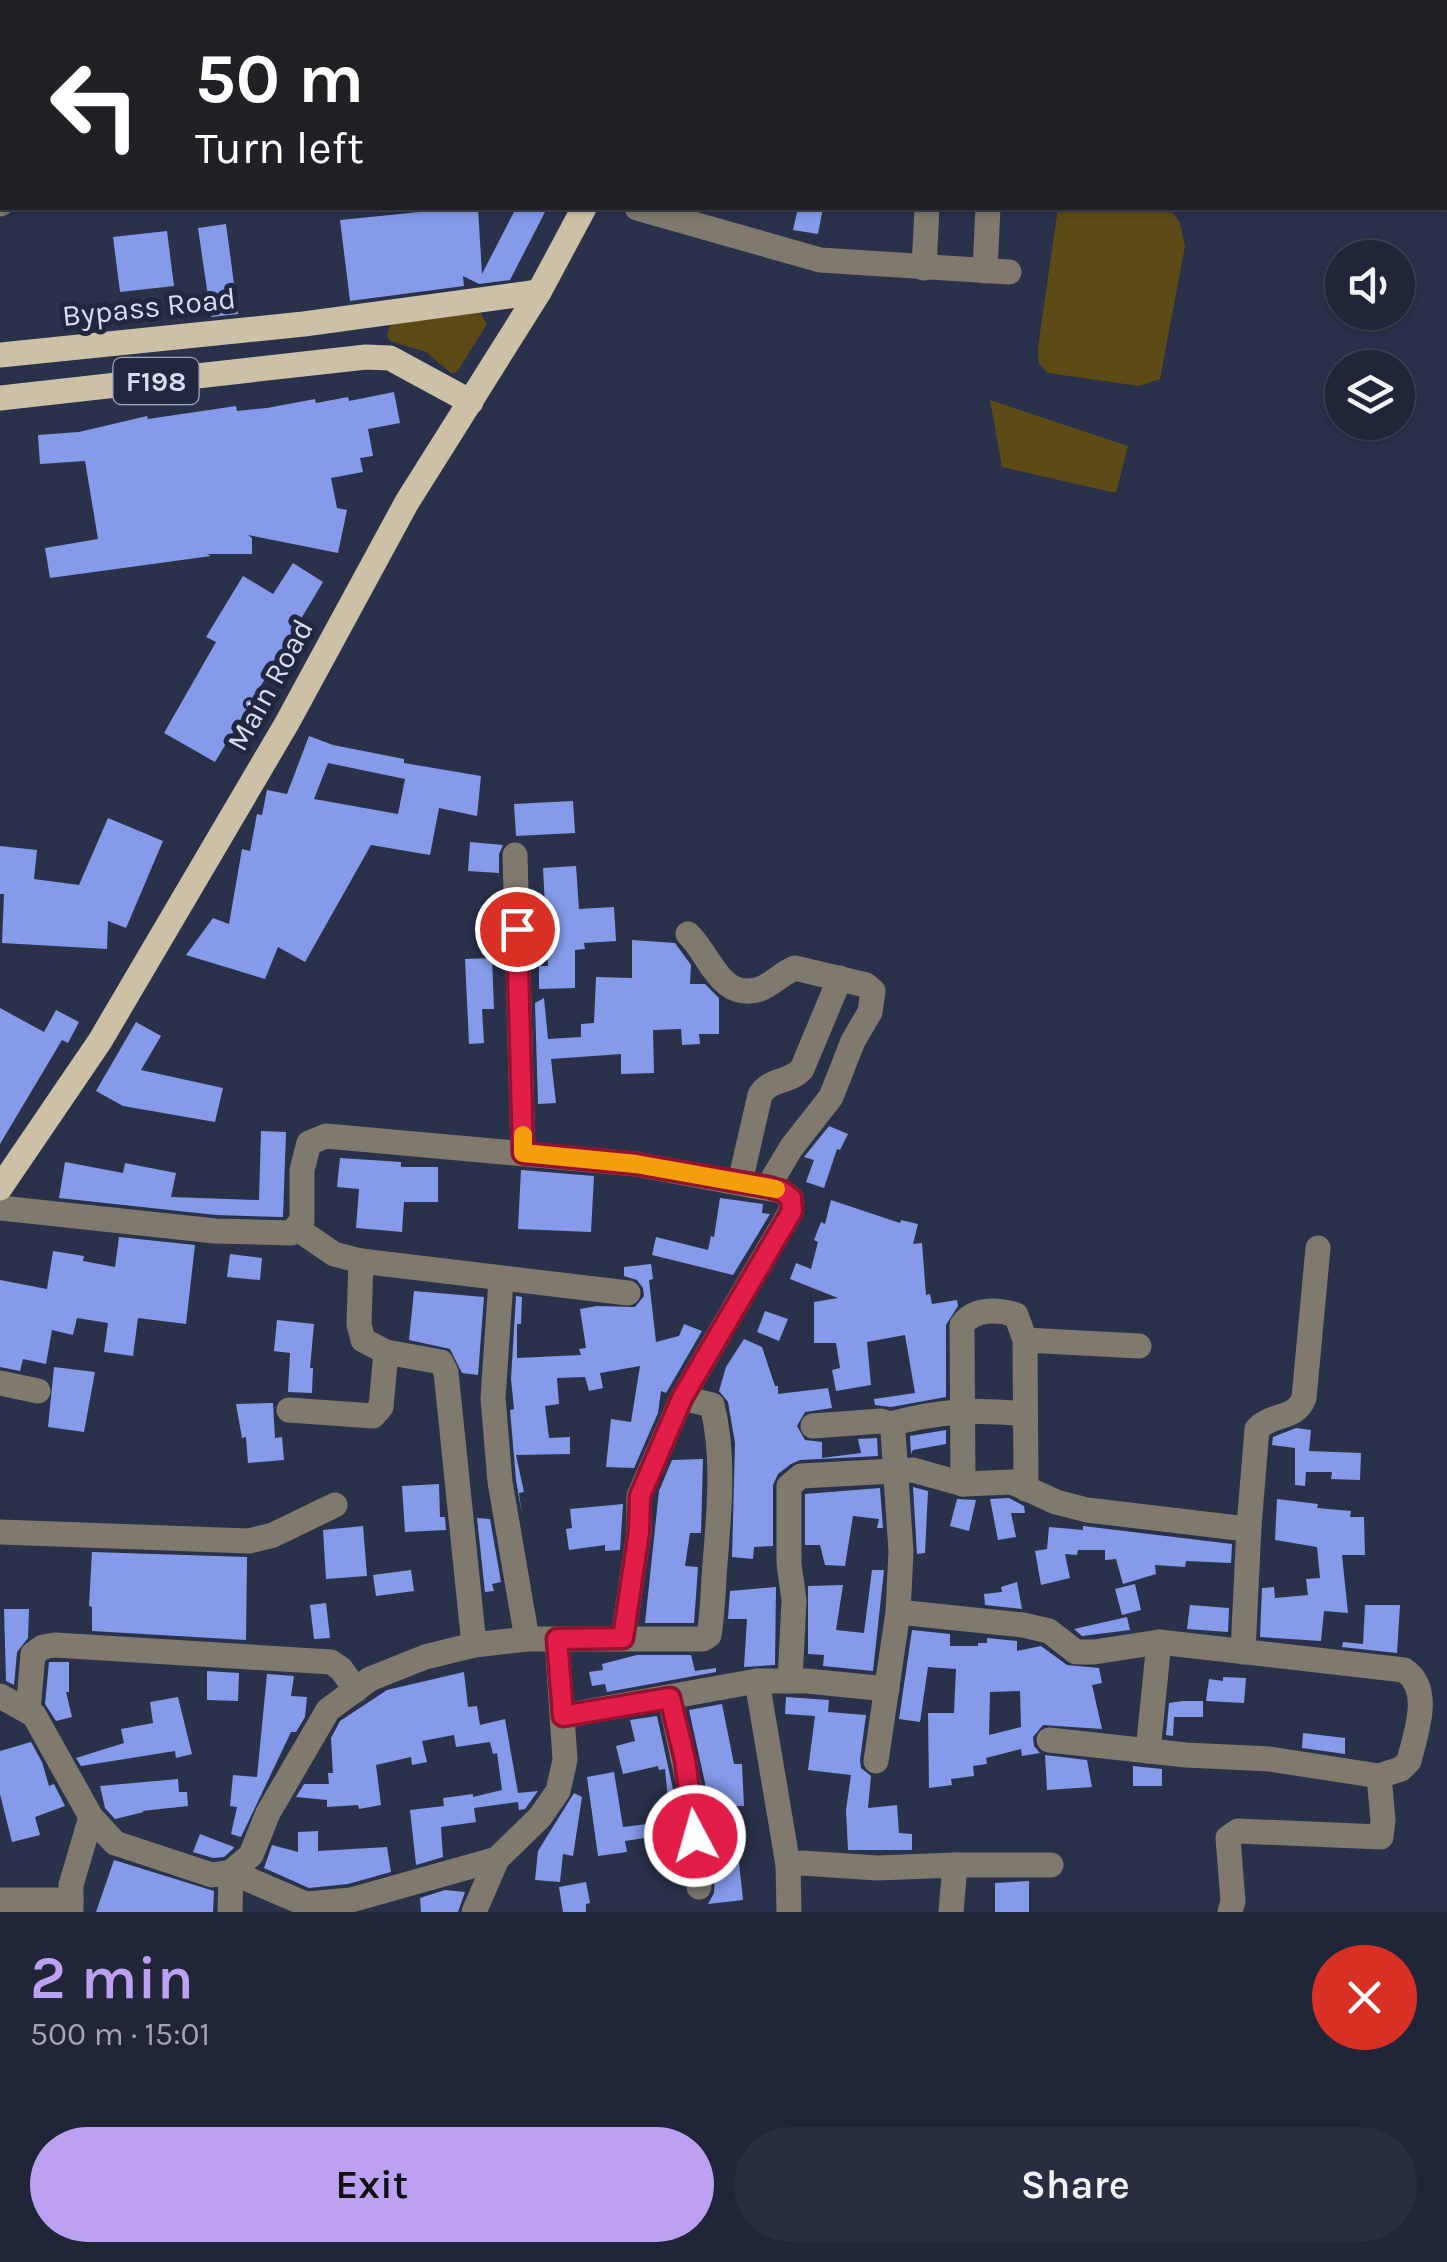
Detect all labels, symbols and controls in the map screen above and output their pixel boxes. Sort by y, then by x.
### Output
text: 50 m [195,38,364,120]
icon: left [30,40,160,170]
text: Turn left [195,122,364,174]
map controls [1325,240,1415,440]
button: sound [1325,240,1415,330]
street label: Bypass Road [60,280,238,334]
button: layers [1325,350,1415,440]
road number: F198 [114,358,198,404]
street label: Main Road [219,613,321,757]
pin [475,887,560,972]
icon: arrive [490,902,545,957]
position arrow [643,1784,747,1888]
text: 2 min [30,1943,194,2013]
button: close [1312,1945,1417,2050]
text: 500 m · 15:01 [30,2016,210,2053]
button: Exit [30,2127,714,2242]
button: Share [734,2127,1417,2242]

